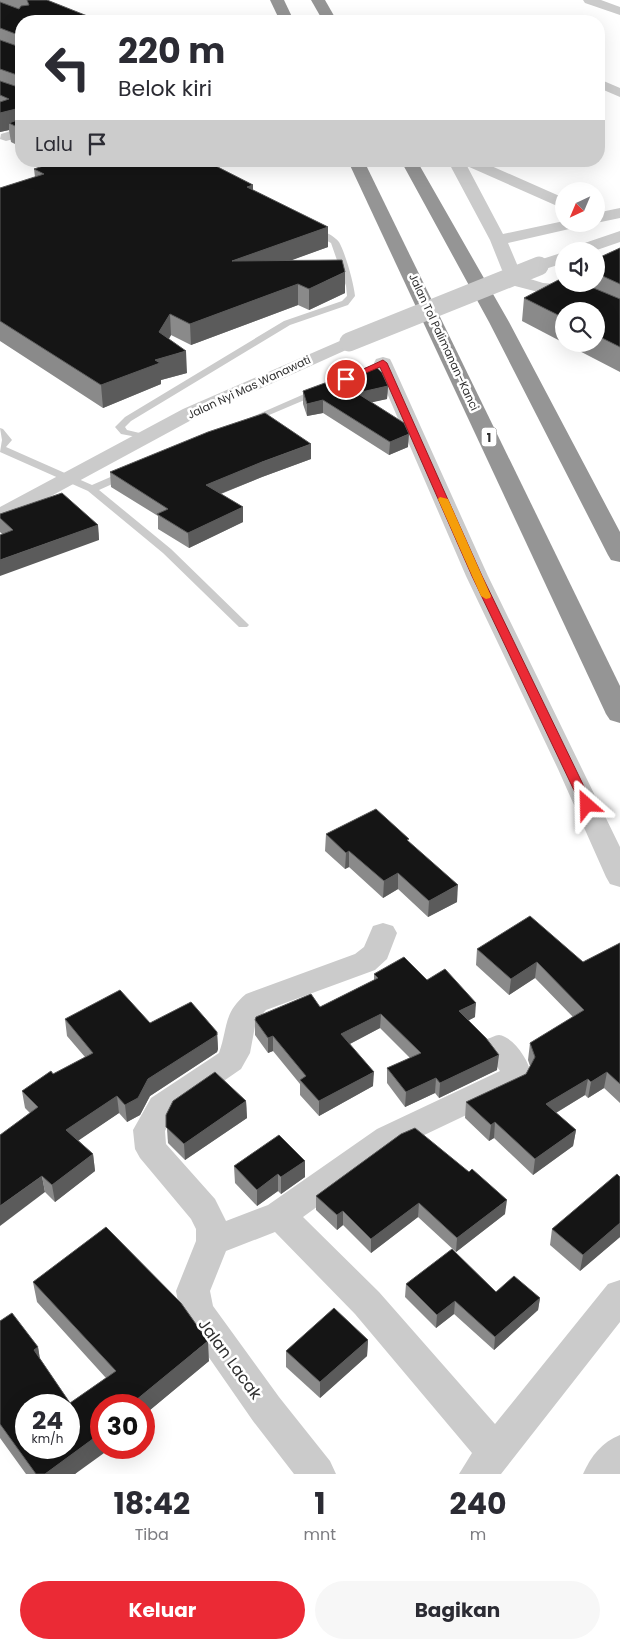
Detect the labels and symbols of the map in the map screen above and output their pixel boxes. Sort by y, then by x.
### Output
north arrow [555,182,605,232]
street label: Jalan Tol Palimanan–Kanci [405,271,483,413]
street label: Jalan Nyi Mas Wanawati [185,351,314,423]
pin [325,358,367,400]
road number: 1 [482,428,496,447]
position arrow [560,778,612,830]
street label: Jalan Lacak [193,1314,268,1405]
speed limit sign: 30 [90,1394,155,1459]

